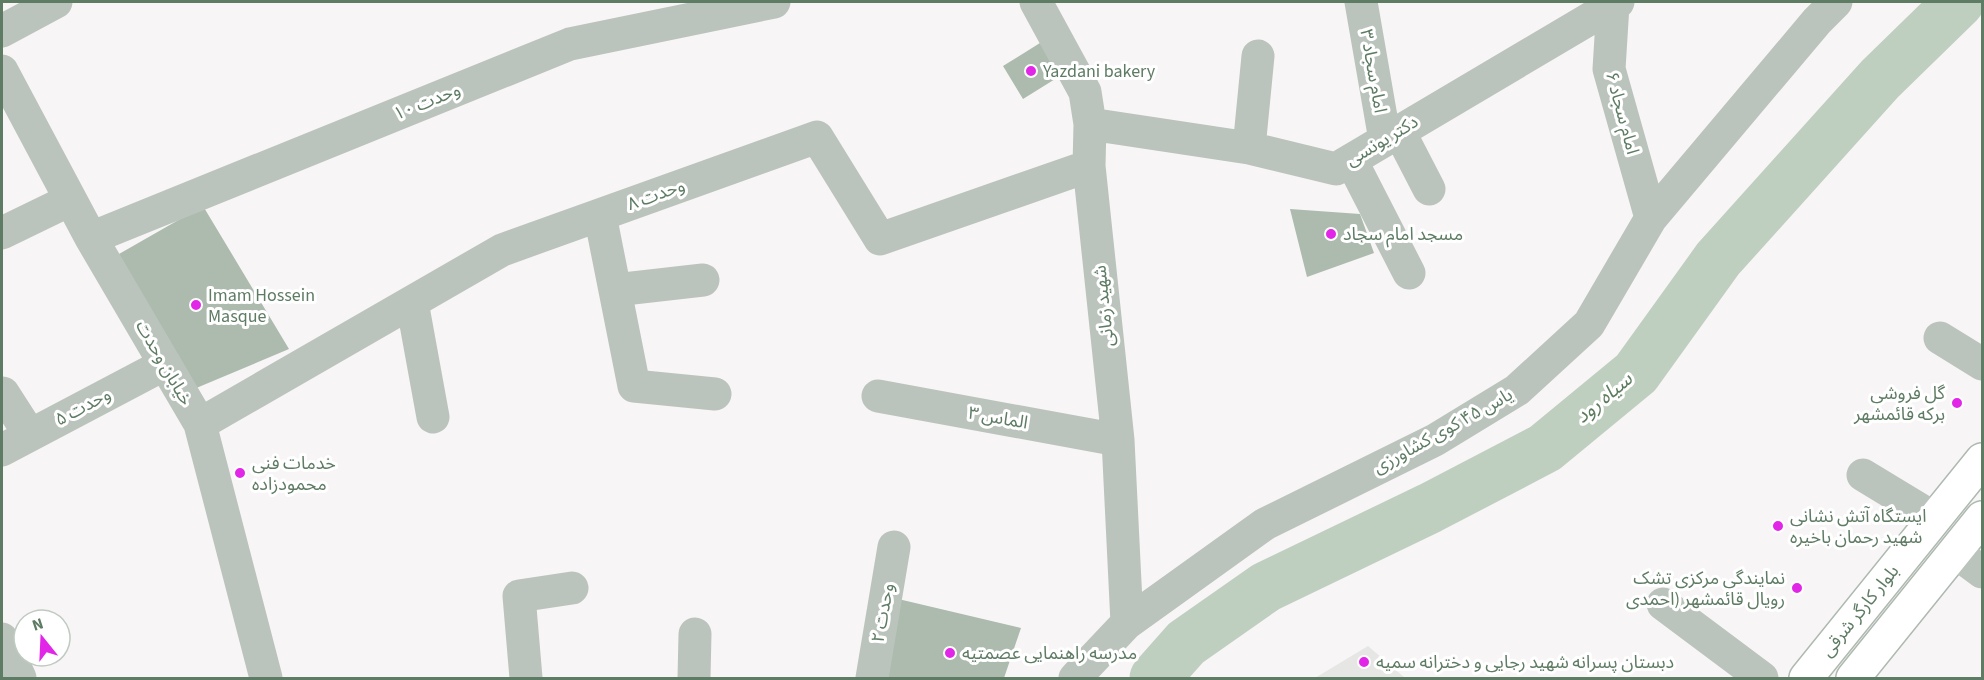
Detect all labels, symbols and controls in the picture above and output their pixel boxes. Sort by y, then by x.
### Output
street label: امام سجاد ۳ [1352,27,1393,115]
place label: Yazdani bakery [1042,59,1156,84]
marker: Yazdani bakery [1024,64,1038,78]
street label: امام سجاد ۶ [1598,69,1645,157]
street label: وحدت ۱۰ [390,77,464,127]
street label: دکتر یونسی [1341,109,1423,173]
street label: وحدت ۸ [624,173,688,217]
place label: مسجد امام سجاد [1343,222,1463,248]
marker: مسجد امام سجاد [1324,227,1338,241]
street label: شهید زمانی [1087,264,1121,348]
place label: Imam Hossein Masque [208,283,315,329]
marker: Imam Hossein Masque [189,298,203,312]
street label: خیابان وحدت [130,316,198,410]
water label: سیاه رود [1569,366,1639,430]
place label: گل فروشی برکه قائمشهر [1853,381,1946,427]
street label: وحدت ۵ [51,382,115,432]
street label: یاس ۴۵ کوی کشاورزی [1369,382,1517,480]
marker: گل فروشی برکه قائمشهر [1950,396,1964,410]
street label: الماس ۳ [966,400,1030,436]
place label: خدمات فنی محمودزاده [252,451,336,497]
marker: خدمات فنی محمودزاده [233,466,247,480]
place label: ایستگاه آتش نشانی شهید رحمان باخیره [1790,504,1926,550]
marker: ایستگاه آتش نشانی شهید رحمان باخیره [1771,519,1785,533]
street label: بلوار کارگر شرقی [1815,560,1905,662]
place label: نمایندگی مرکزی تشک رویال قائمشهر (احمدی [1626,566,1785,612]
street label: وحدت ۲ [865,581,901,645]
marker: نمایندگی مرکزی تشک رویال قائمشهر (احمدی [1790,581,1804,595]
north arrow [12,608,72,668]
text: N [29,613,46,637]
place label: مدرسه راهنمایی عصمتیه [962,641,1137,666]
marker: مدرسه راهنمایی عصمتیه [943,646,957,660]
place label: دبستان پسرانه شهید رجایی و دخترانه سمیه [1376,650,1674,675]
marker: دبستان پسرانه شهید رجایی و دخترانه سمیه [1357,655,1371,669]

